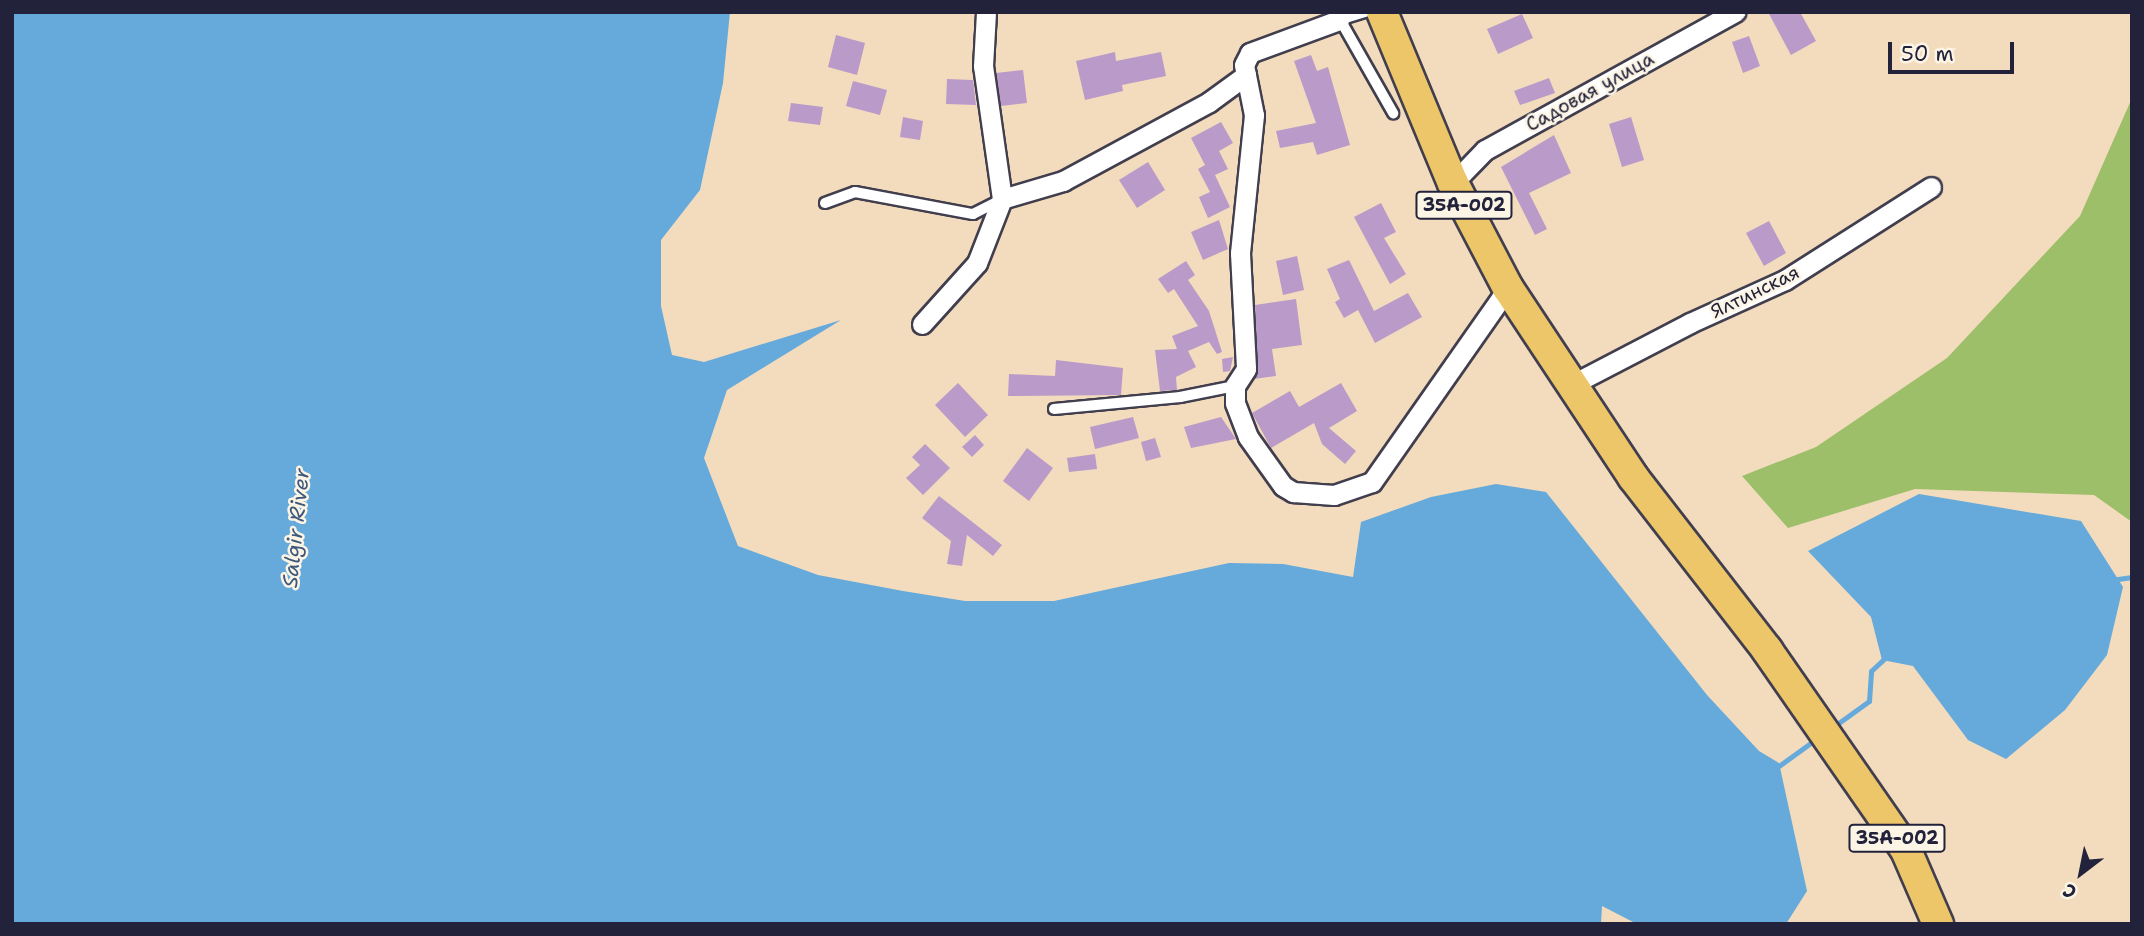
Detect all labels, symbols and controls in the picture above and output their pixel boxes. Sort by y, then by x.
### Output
scale bar [1892,28,2018,72]
text: 50 m [1901,40,1954,68]
street label: Садовая улица [1522,47,1658,137]
road number: 35А-002 [1415,190,1513,220]
street label: Ялтинская [1707,261,1803,323]
water label: Salgir River [277,467,315,589]
road number: 35А-002 [1848,824,1946,852]
north arrow [2046,838,2116,908]
text: С [2058,878,2081,905]

